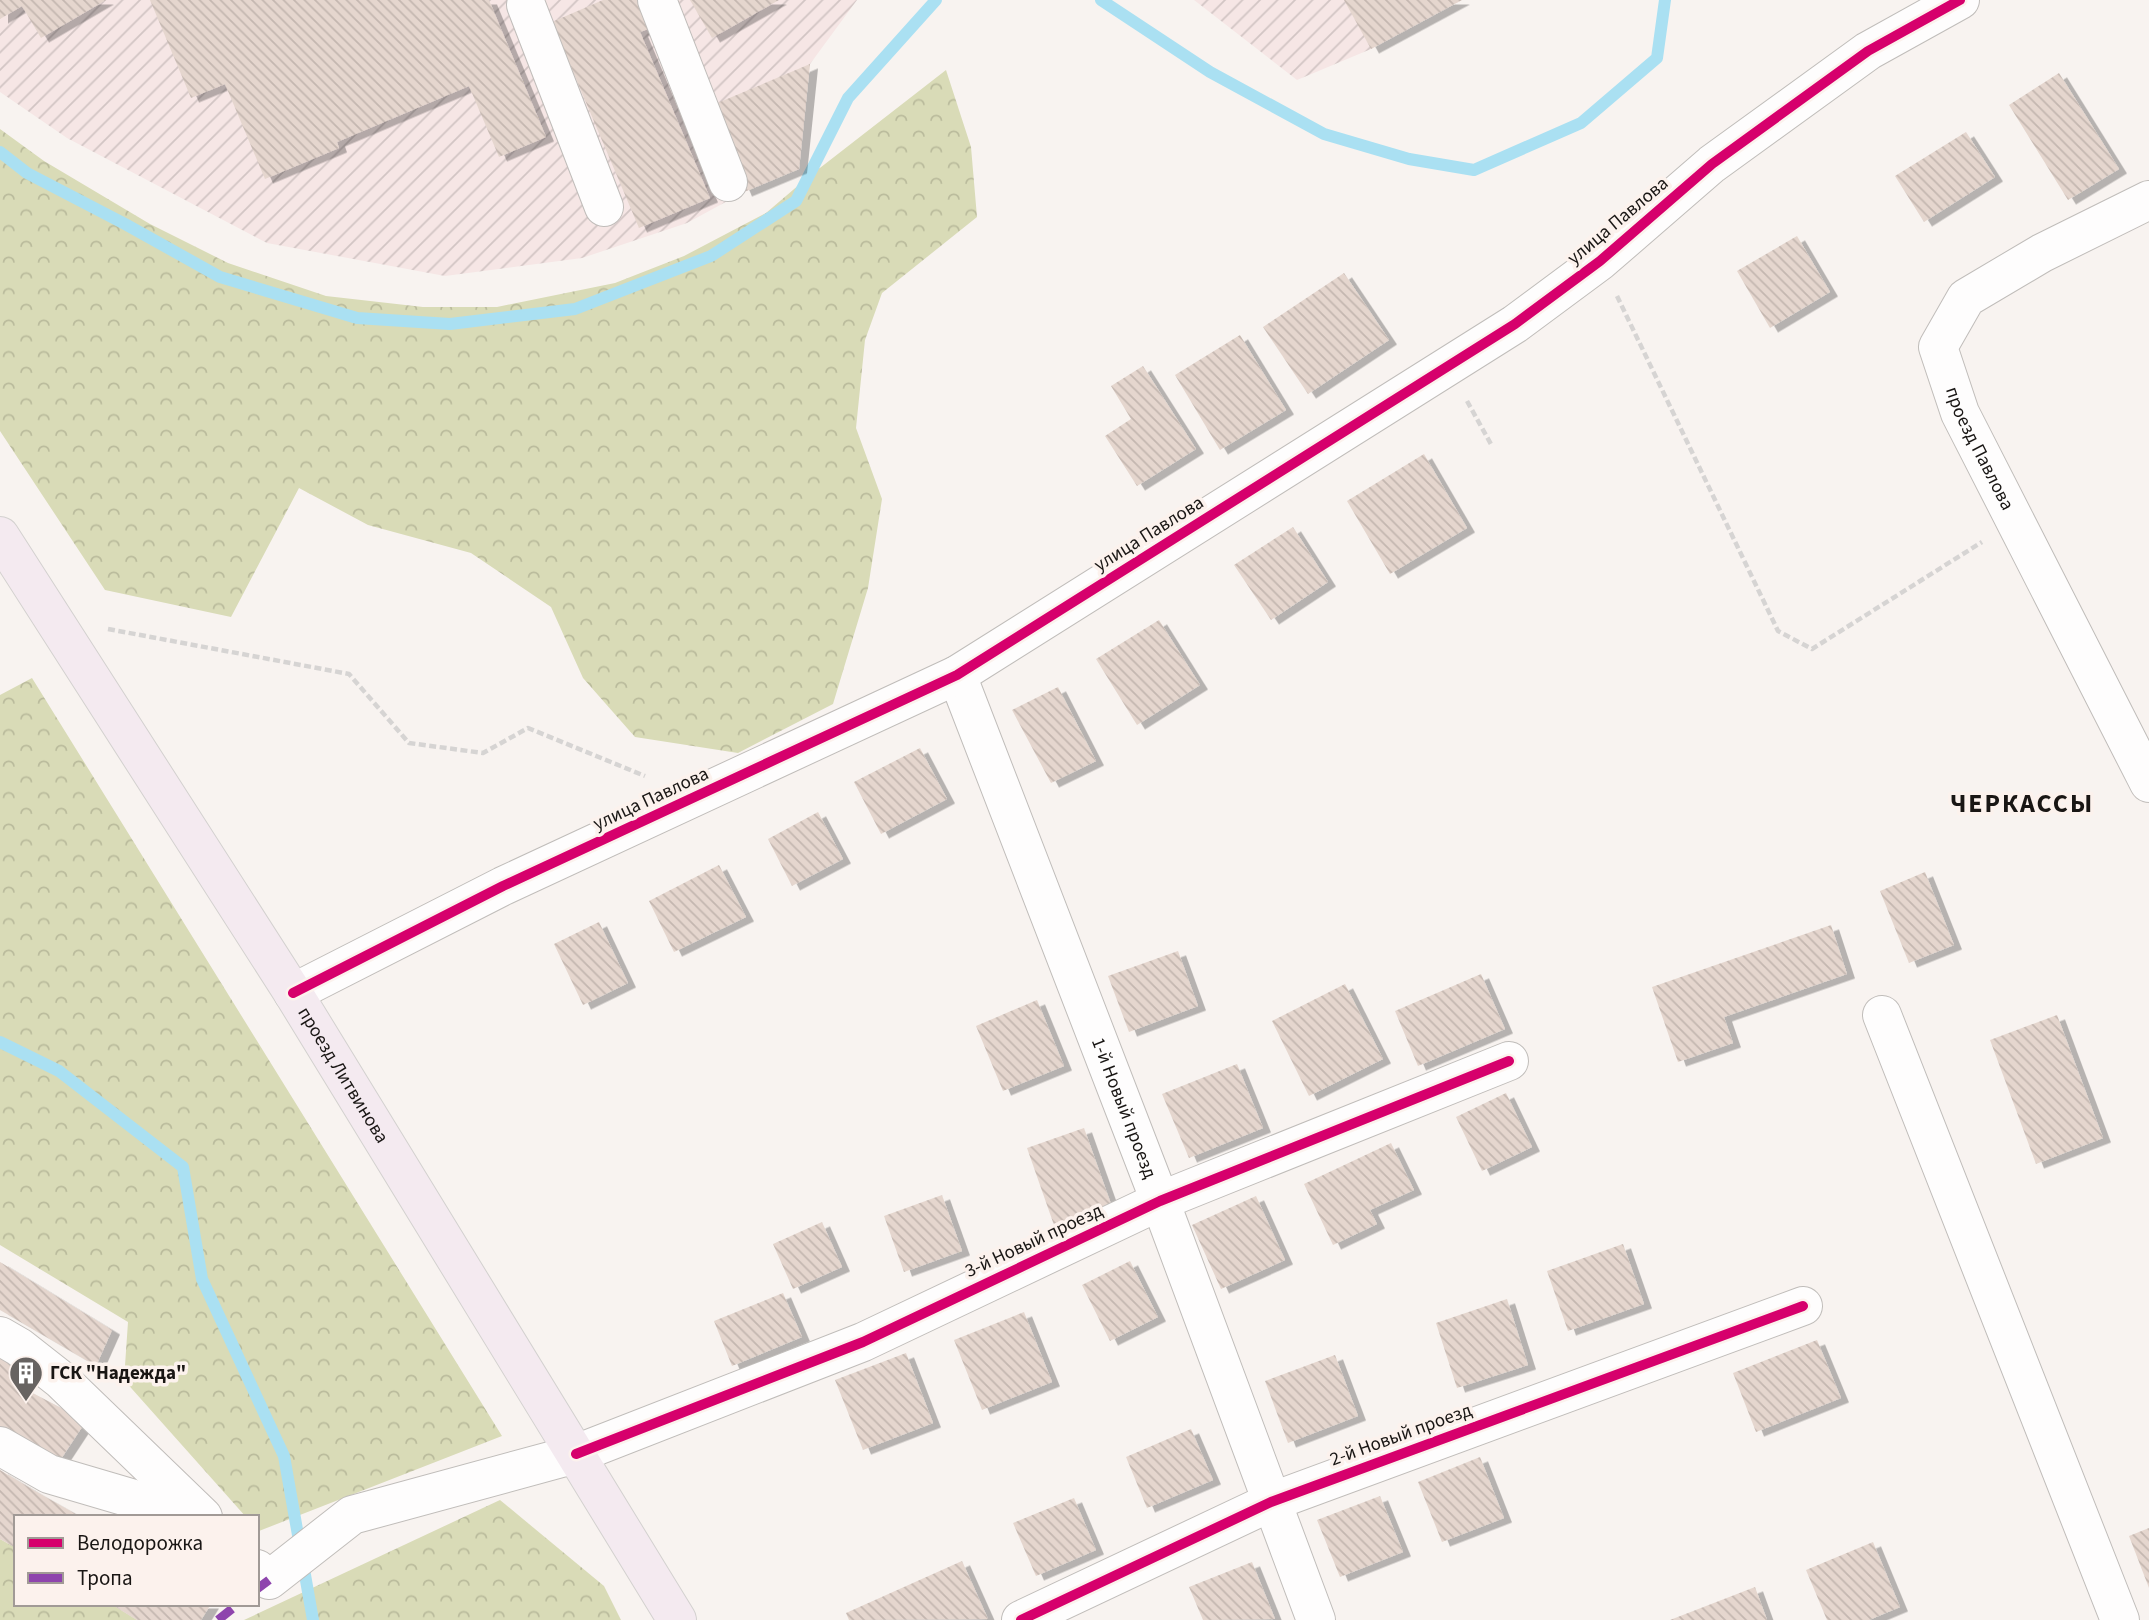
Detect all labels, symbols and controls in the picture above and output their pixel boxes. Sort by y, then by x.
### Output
street label: улица Павлова [1562,171,1674,271]
street label: проезд Павлова [1939,383,2021,515]
street label: улица Павлова [1089,490,1209,578]
street label: улица Павлова [589,760,713,838]
district label: ЧЕРКАССЫ [1950,785,2094,822]
street label: проезд Литвинова [291,1002,395,1148]
street label: 1-й Новый проезд [1085,1033,1164,1182]
street label: 3-й Новый проезд [961,1197,1107,1285]
building icon: ГСК "Надежда" [7,1354,45,1403]
place label: ГСК "Надежда" [50,1360,186,1387]
street label: 2-й Новый проезд [1326,1397,1476,1473]
legend [14,1515,259,1606]
text: Велодорожка [77,1528,203,1558]
text: Тропа [77,1563,133,1593]

